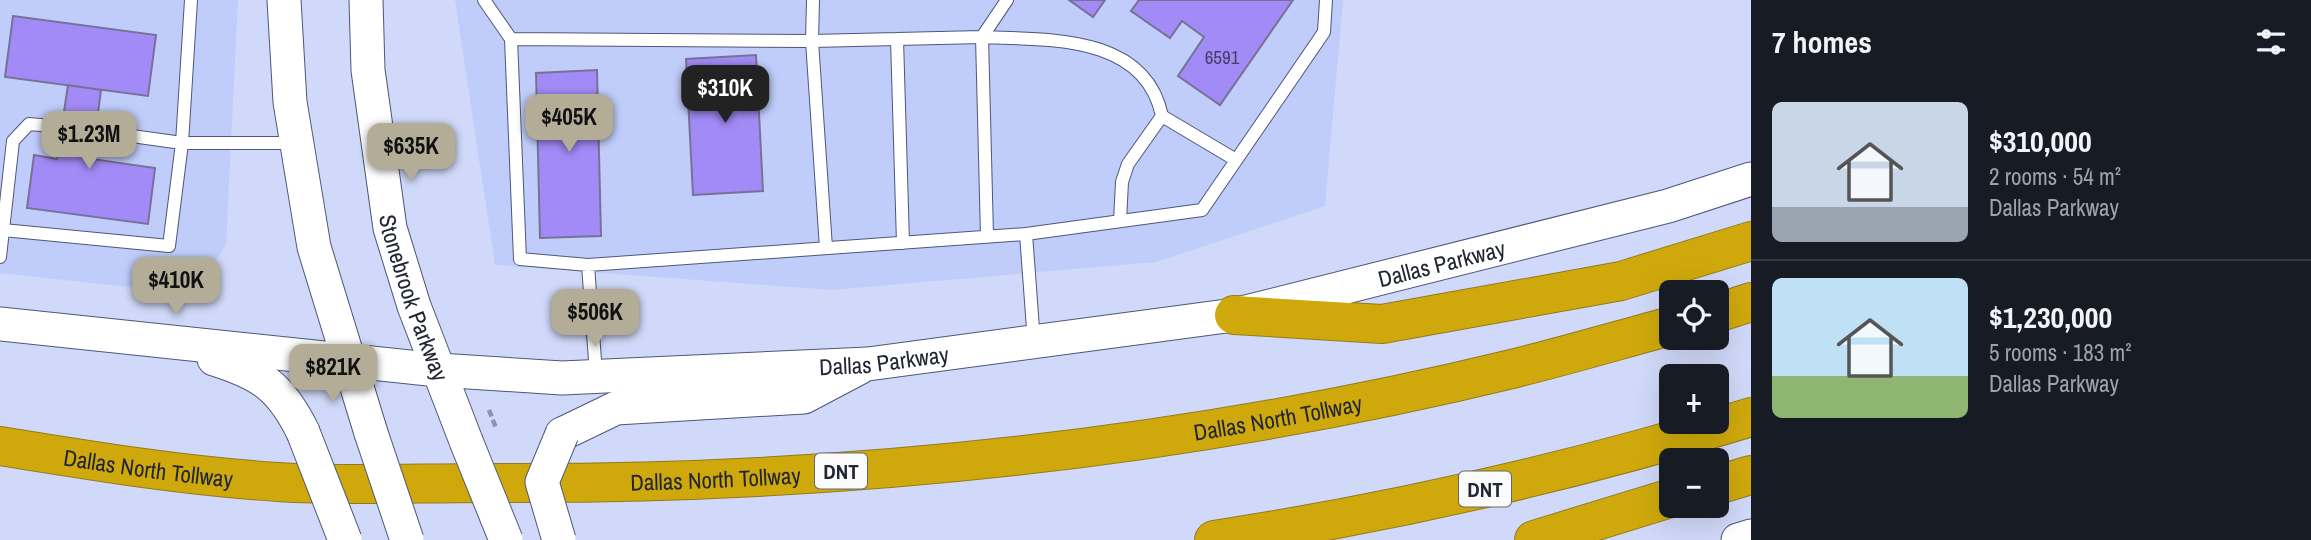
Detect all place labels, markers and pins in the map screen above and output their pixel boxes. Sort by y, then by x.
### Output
pin: $310K [676,66,774,125]
pin: $405K [520,94,618,154]
pin: $1.23M [32,111,146,171]
pin: $635K [362,124,460,183]
pin: $410K [127,258,225,317]
pin: $506K [546,290,644,349]
pin: $821K [284,344,382,404]

